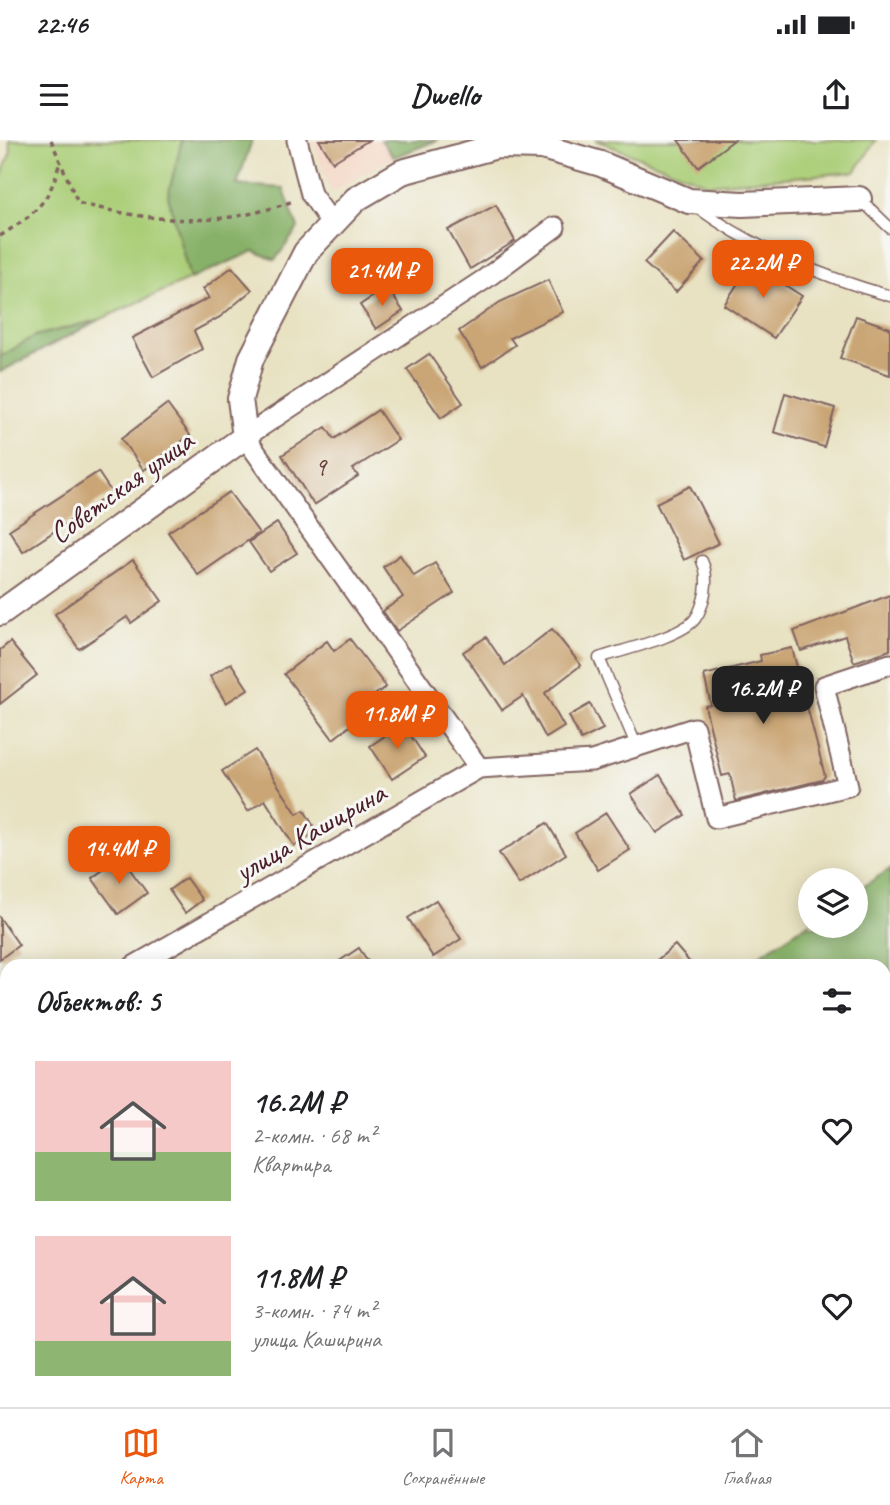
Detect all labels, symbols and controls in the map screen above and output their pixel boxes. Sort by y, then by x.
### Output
text: 22:46 [35,8,88,41]
text: Dwello [410,74,480,115]
icon: menu [35,76,73,114]
icon: share [817,76,855,114]
pin: 22.2M ₽ [698,240,828,300]
pin: 21.4M ₽ [317,248,447,308]
text: 22.2M ₽ [728,248,798,277]
text: 21.4M ₽ [347,256,417,285]
street label: Советская улица [41,421,202,552]
house number: 9 [314,450,328,483]
pin: 16.2M ₽ [698,666,828,726]
text: 16.2M ₽ [728,674,798,703]
pin: 11.8M ₽ [332,692,462,751]
text: 11.8M ₽ [362,699,432,728]
street label: улица Каширина [226,773,394,892]
pin: 14.4M ₽ [54,826,184,886]
text: 14.4M ₽ [84,834,154,863]
map controls [798,868,868,938]
button: layers [798,868,868,938]
text: Объектов: 5 [35,982,160,1020]
icon: filters [818,982,856,1020]
text: 16.2M ₽ [252,1083,344,1121]
icon: home [91,1089,175,1173]
icon: heart [818,1112,856,1150]
text: 2-комн. · 68 m² [252,1121,376,1150]
text: Квартира [252,1150,330,1179]
text: 11.8M ₽ [252,1258,343,1296]
icon: home [91,1264,175,1348]
icon: heart [818,1287,856,1325]
text: 3-комн. · 74 m² [252,1296,376,1325]
text: улица Каширина [252,1325,381,1354]
tab: Карта [119,1424,163,1490]
tab: Сохранённые [402,1424,484,1490]
tab: Главная [723,1424,771,1490]

